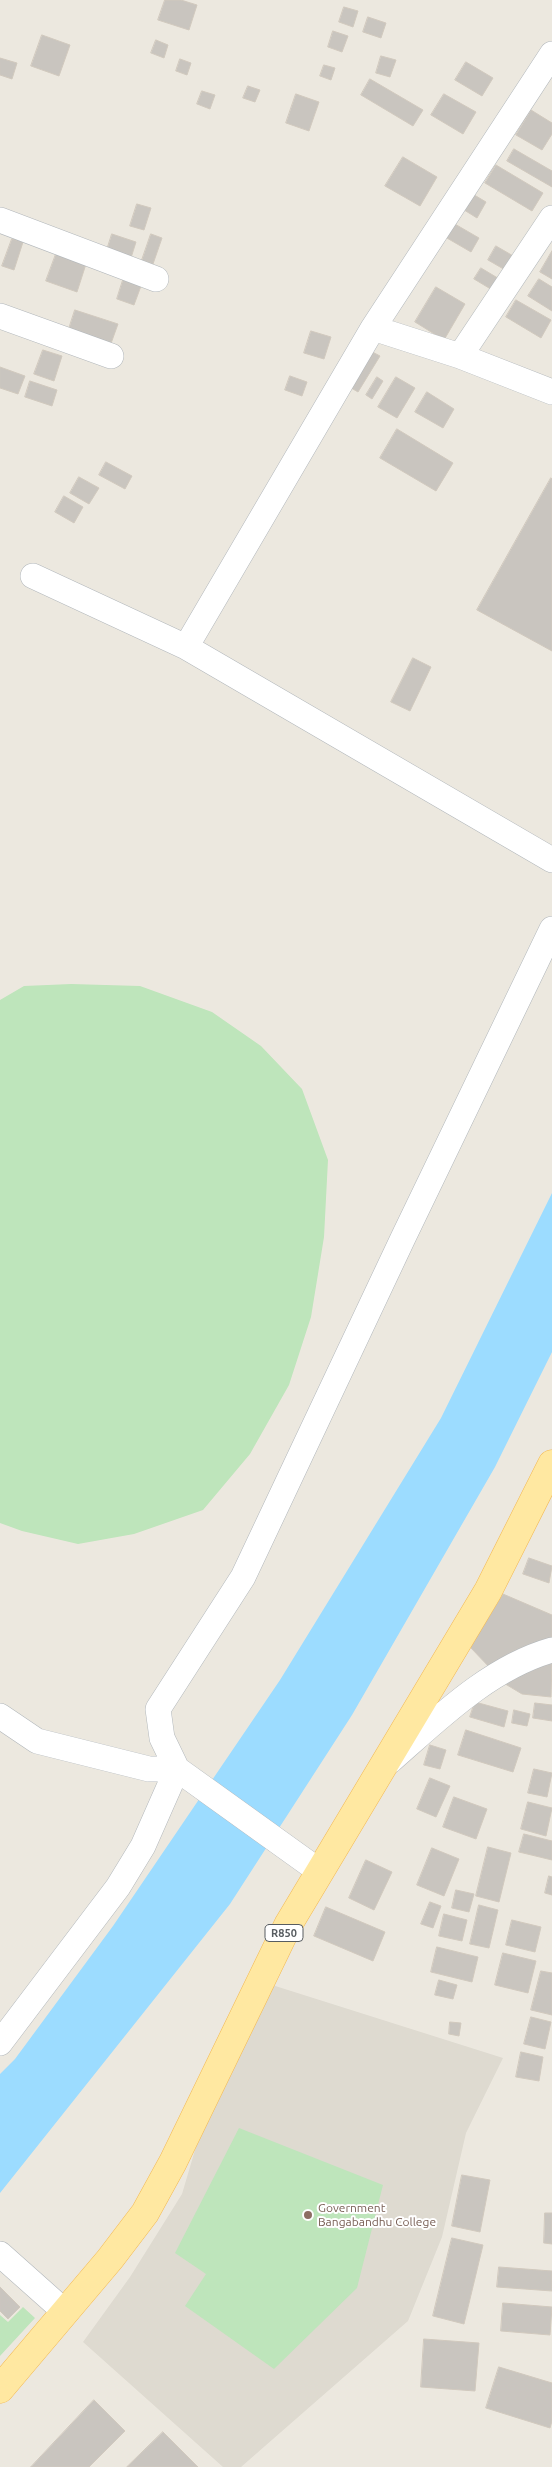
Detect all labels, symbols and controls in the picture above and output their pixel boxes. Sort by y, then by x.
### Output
road number: R850 [265,1925,303,1942]
place label: Government Bangabandhu College [318,2201,436,2229]
marker: Government Bangabandhu College [302,2209,314,2221]

